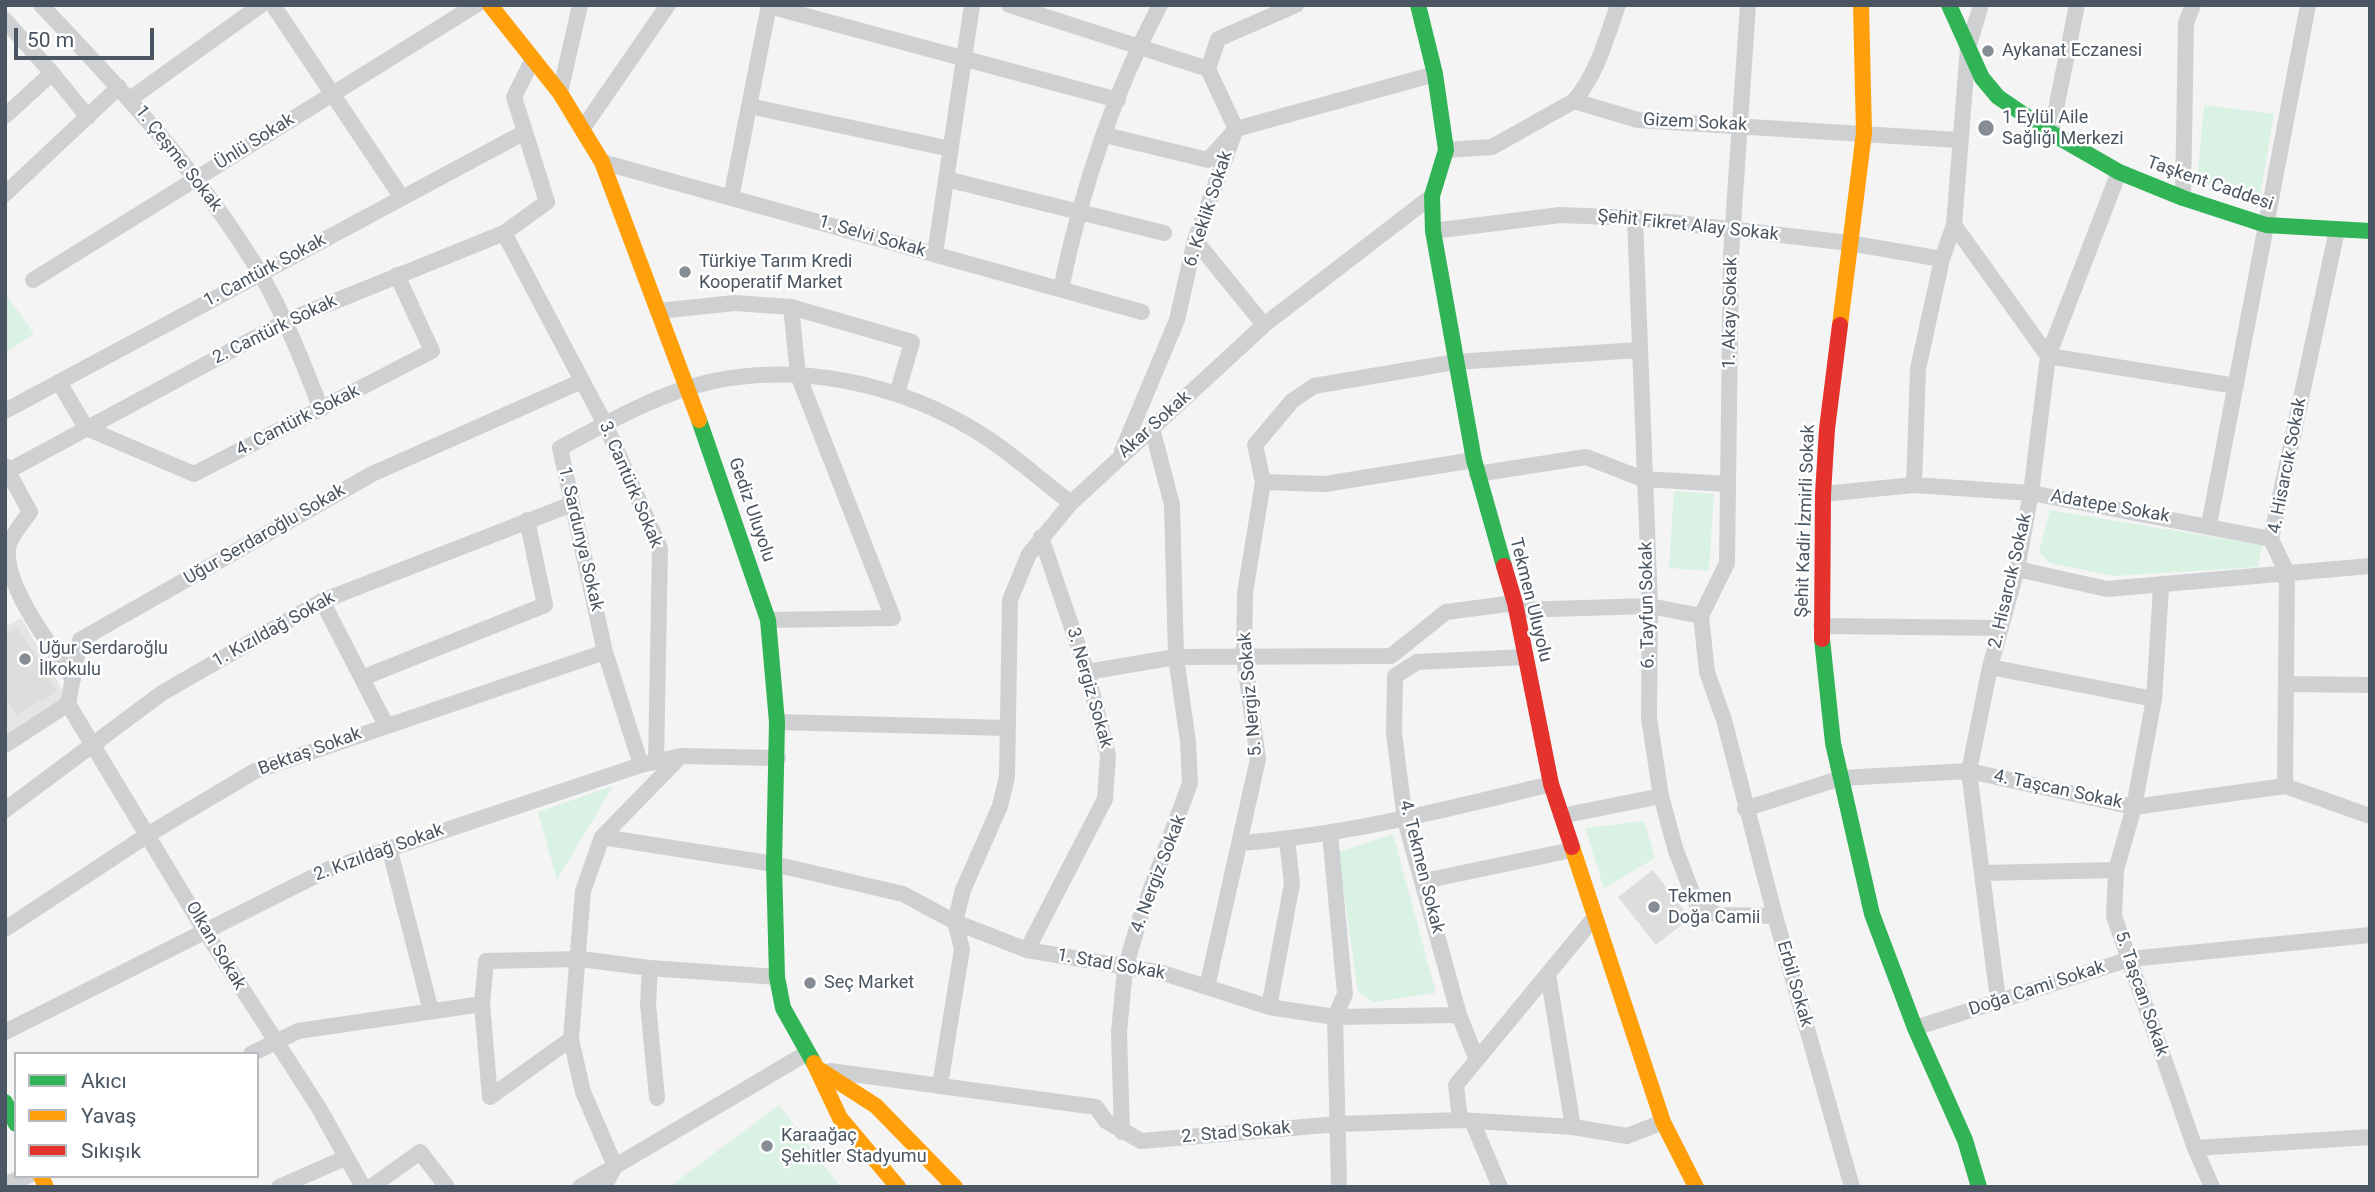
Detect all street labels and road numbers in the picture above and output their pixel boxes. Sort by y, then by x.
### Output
street label: 1. Çeşme Sokak [130,102,226,216]
street label: Ünlü Sokak [211,109,299,175]
street label: Gizem Sokak [1642,109,1748,137]
street label: 6. Keklik Sokak [1180,148,1238,270]
street label: Taşkent Caddesi [2144,152,2276,216]
street label: Şehit Fikret Alay Sokak [1596,206,1780,246]
street label: 1. Selvi Sokak [816,211,928,263]
street label: 1. Cantürk Sokak [200,230,330,312]
street label: 1. Akay Sokak [1719,257,1743,369]
street label: 2. Cantürk Sokak [209,291,341,369]
street label: 4. Cantürk Sokak [233,381,363,461]
street label: Akar Sokak [1114,387,1196,463]
street label: 4. Hisarcık Sokak [2264,396,2312,536]
street label: 3. Cantürk Sokak [594,419,666,551]
street label: Şehit Kadir İzmirli Sokak [1792,424,1820,618]
street label: Gediz Uluyolu [723,455,779,565]
street label: 1. Sardunya Sokak [553,465,607,613]
street label: Uğur Serdaroğlu Sokak [181,480,349,590]
street label: Adatepe Sokak [2049,486,2171,528]
street label: 2. Hisarcık Sokak [1985,511,2037,651]
street label: Tekmen Uluyolu [1504,536,1556,664]
street label: 6. Tayfun Sokak [1636,541,1660,669]
street label: 1. Kızıldağ Sokak [209,588,339,672]
street label: 3. Nergiz Sokak [1061,625,1117,751]
street label: 5. Nergiz Sokak [1235,631,1267,757]
street label: Bektaş Sokak [255,723,365,781]
street label: 4. Taşcan Sokak [1992,766,2124,814]
street label: 4. Tekmen Sokak [1394,798,1448,936]
street label: 4. Nergiz Sokak [1127,812,1191,936]
street label: 2. Kızıldağ Sokak [311,820,447,886]
street label: Olkan Sokak [180,898,250,994]
street label: 5. Taşcan Sokak [2110,929,2172,1059]
street label: Erbil Sokak [1771,938,1817,1030]
street label: 1. Stad Sokak [1055,945,1167,985]
street label: Doğa Cami Sokak [1966,957,2108,1021]
street label: 2. Stad Sokak [1181,1117,1291,1149]

